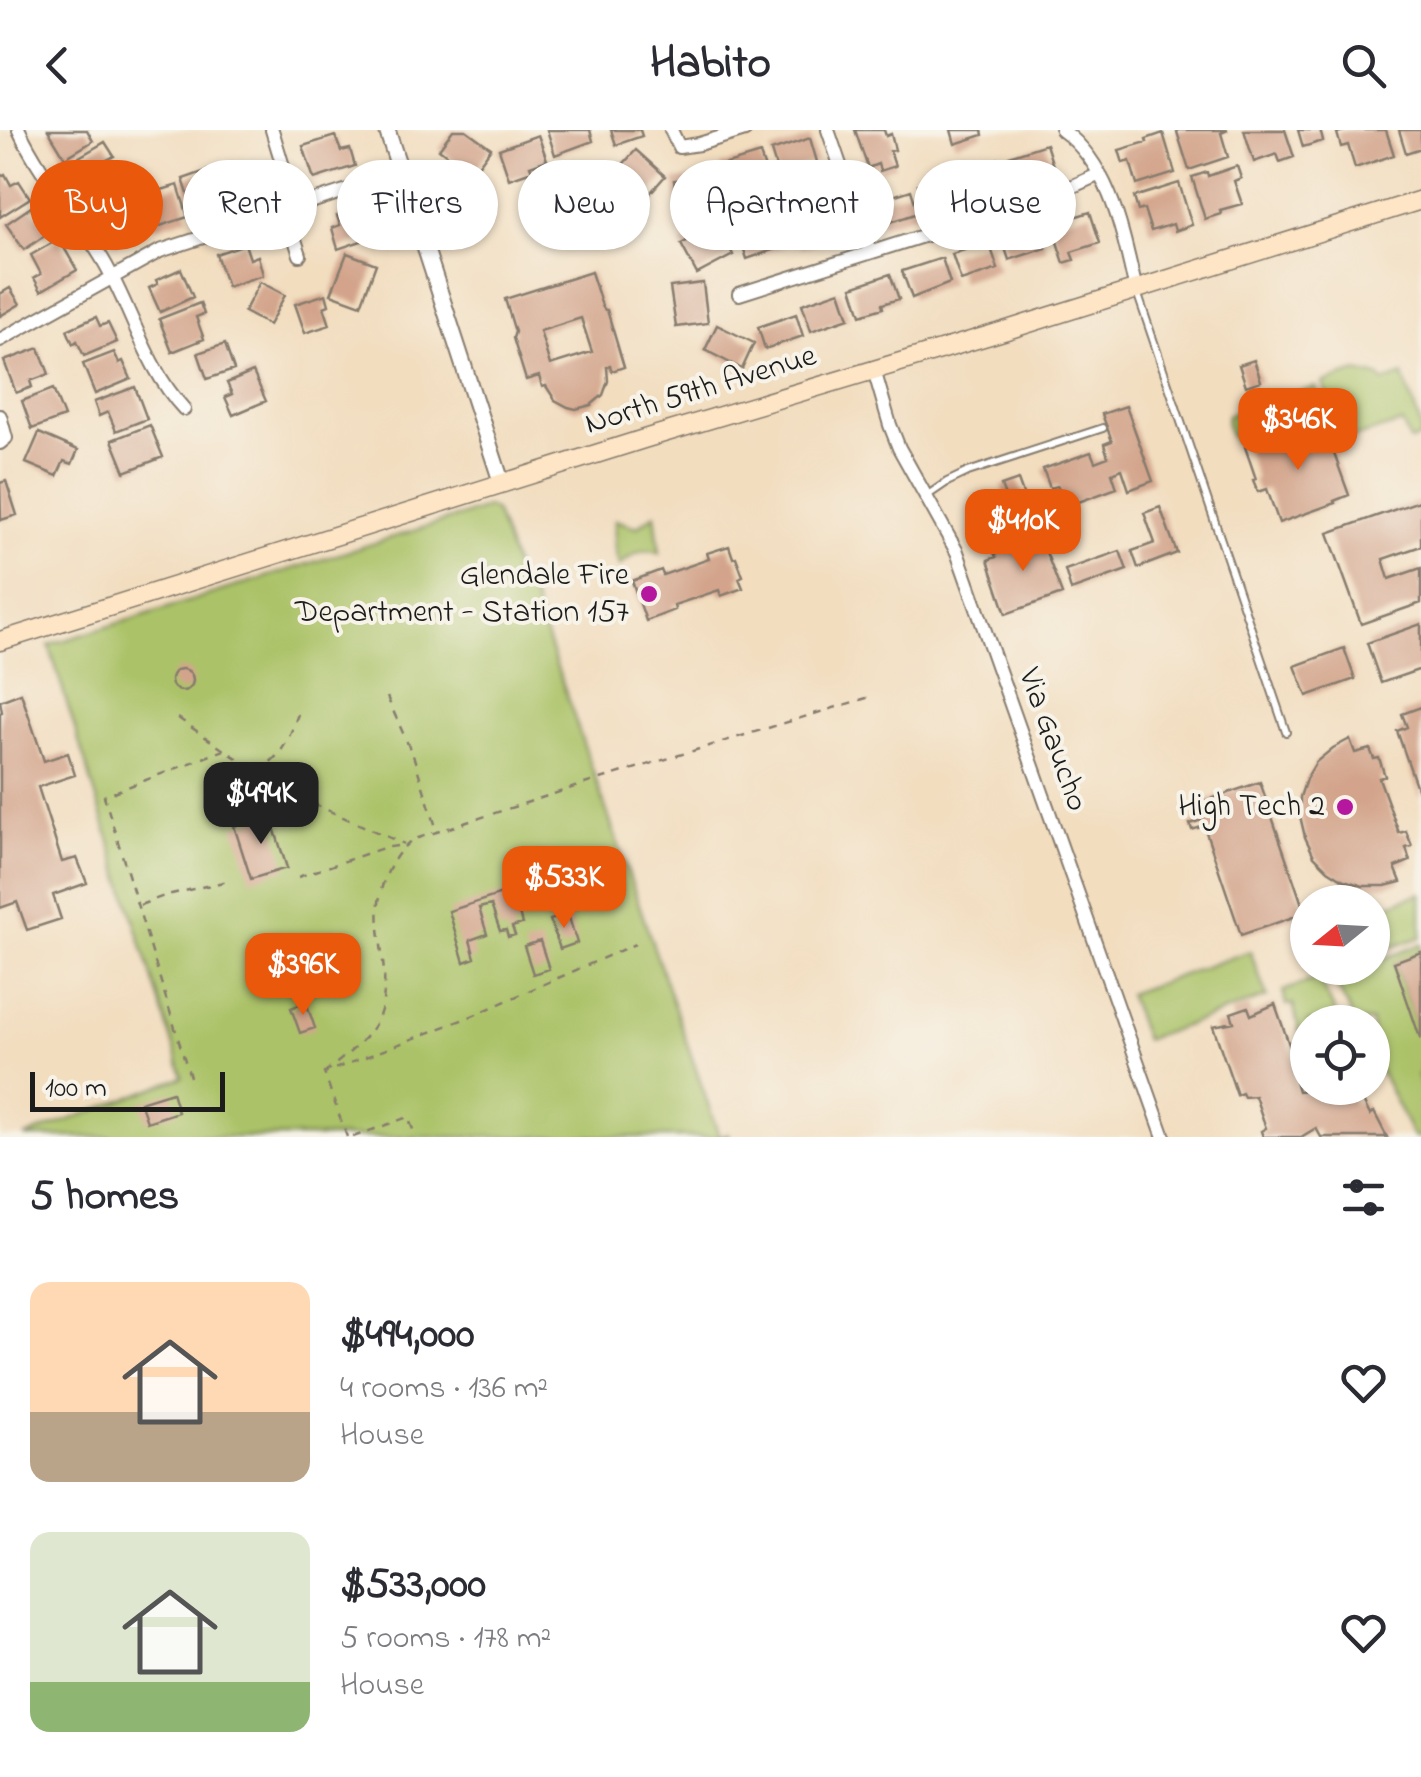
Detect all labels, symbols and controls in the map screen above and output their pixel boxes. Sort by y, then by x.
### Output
text: Habito [650,32,771,98]
icon: back [30,38,85,93]
icon: search [1336,38,1391,93]
chip: Buy [30,160,163,250]
chip: Rent [183,160,317,250]
chip: Filters [337,160,498,250]
chip: New [518,160,650,250]
chip: Apartment [670,160,894,250]
chip: House [914,160,1076,250]
street label: North 59th Avenue [580,333,823,449]
pin: $346K [1228,388,1368,473]
text: $346K [1260,397,1336,444]
pin: $410K [953,489,1093,574]
text: $410K [987,498,1059,545]
place label: Glendale Fire Department - Station 157 [294,553,630,637]
marker: Glendale Fire Department - Station 157 [638,583,660,605]
street label: Via Gaucho [1004,661,1100,818]
pin: $494K [191,762,331,847]
text: $494K [226,771,296,818]
place label: High Tech 2 [1178,784,1325,831]
marker: High Tech 2 [1334,796,1356,818]
pin: $533K [494,846,634,931]
text: $533K [524,855,604,902]
north arrow [1290,885,1390,985]
map controls [1290,885,1390,1105]
pin: $396K [233,933,373,1018]
text: $396K [267,942,339,989]
button: locate [1290,1005,1390,1105]
scale bar [30,1067,225,1111]
text: 100 m [45,1069,107,1110]
text: 5 homes [30,1167,179,1228]
icon: filters [1336,1170,1391,1225]
text: $494,000 [340,1305,474,1366]
icon: home [110,1322,230,1442]
icon: heart [1336,1355,1391,1410]
text: 4 rooms · 136 m² [340,1366,548,1413]
text: House [340,1413,424,1460]
text: $533,000 [340,1555,486,1616]
icon: home [110,1572,230,1692]
icon: heart [1336,1605,1391,1660]
text: 5 rooms · 178 m² [340,1616,551,1663]
text: House [340,1663,424,1710]

